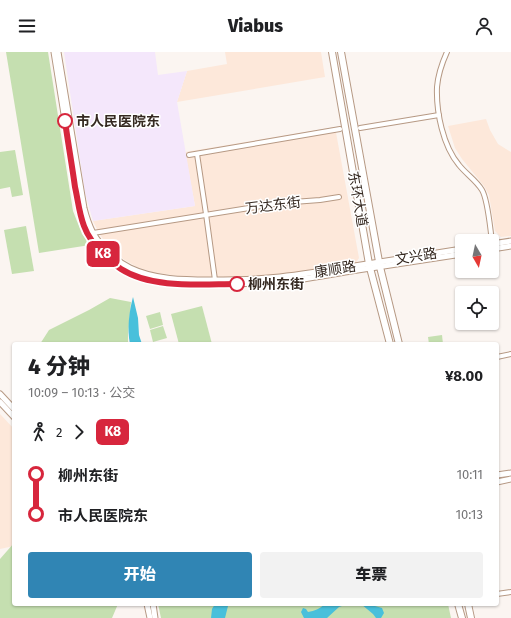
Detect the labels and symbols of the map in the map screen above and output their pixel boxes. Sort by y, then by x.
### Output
marker: 市人民医院东 [57,113,73,129]
place label: 市人民医院东 [76,113,160,130]
street label: 东环大道 [344,170,371,228]
street label: 万达东街 [244,194,302,217]
north arrow [455,234,499,278]
line badge: K8 [85,241,121,267]
street label: 文兴路 [394,245,438,268]
street label: 康顺路 [313,258,357,281]
marker: 柳州东街 [229,276,245,292]
place label: 柳州东街 [248,276,304,293]

